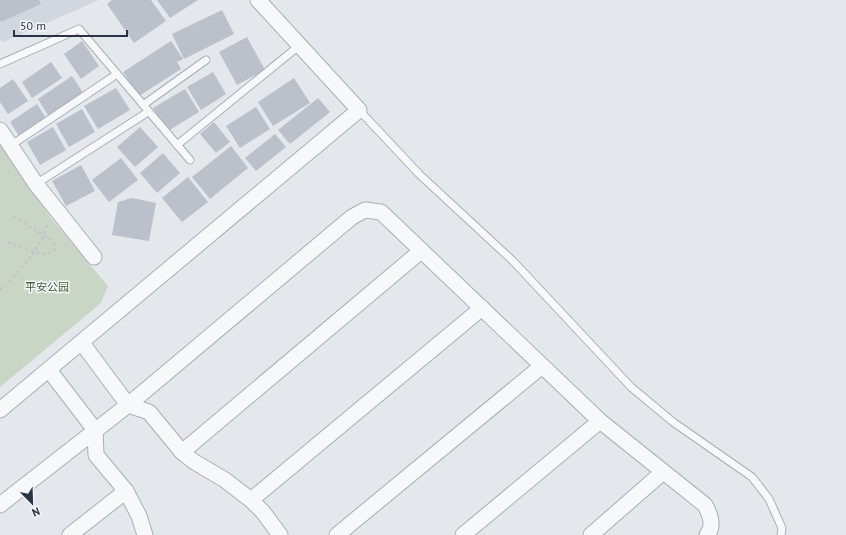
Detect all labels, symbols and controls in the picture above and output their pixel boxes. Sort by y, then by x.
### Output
scale bar [14,12,127,38]
text: 50 m [20,18,46,33]
park label: 平安公园 [25,280,69,294]
north arrow [12,483,52,523]
text: N [30,504,42,520]

